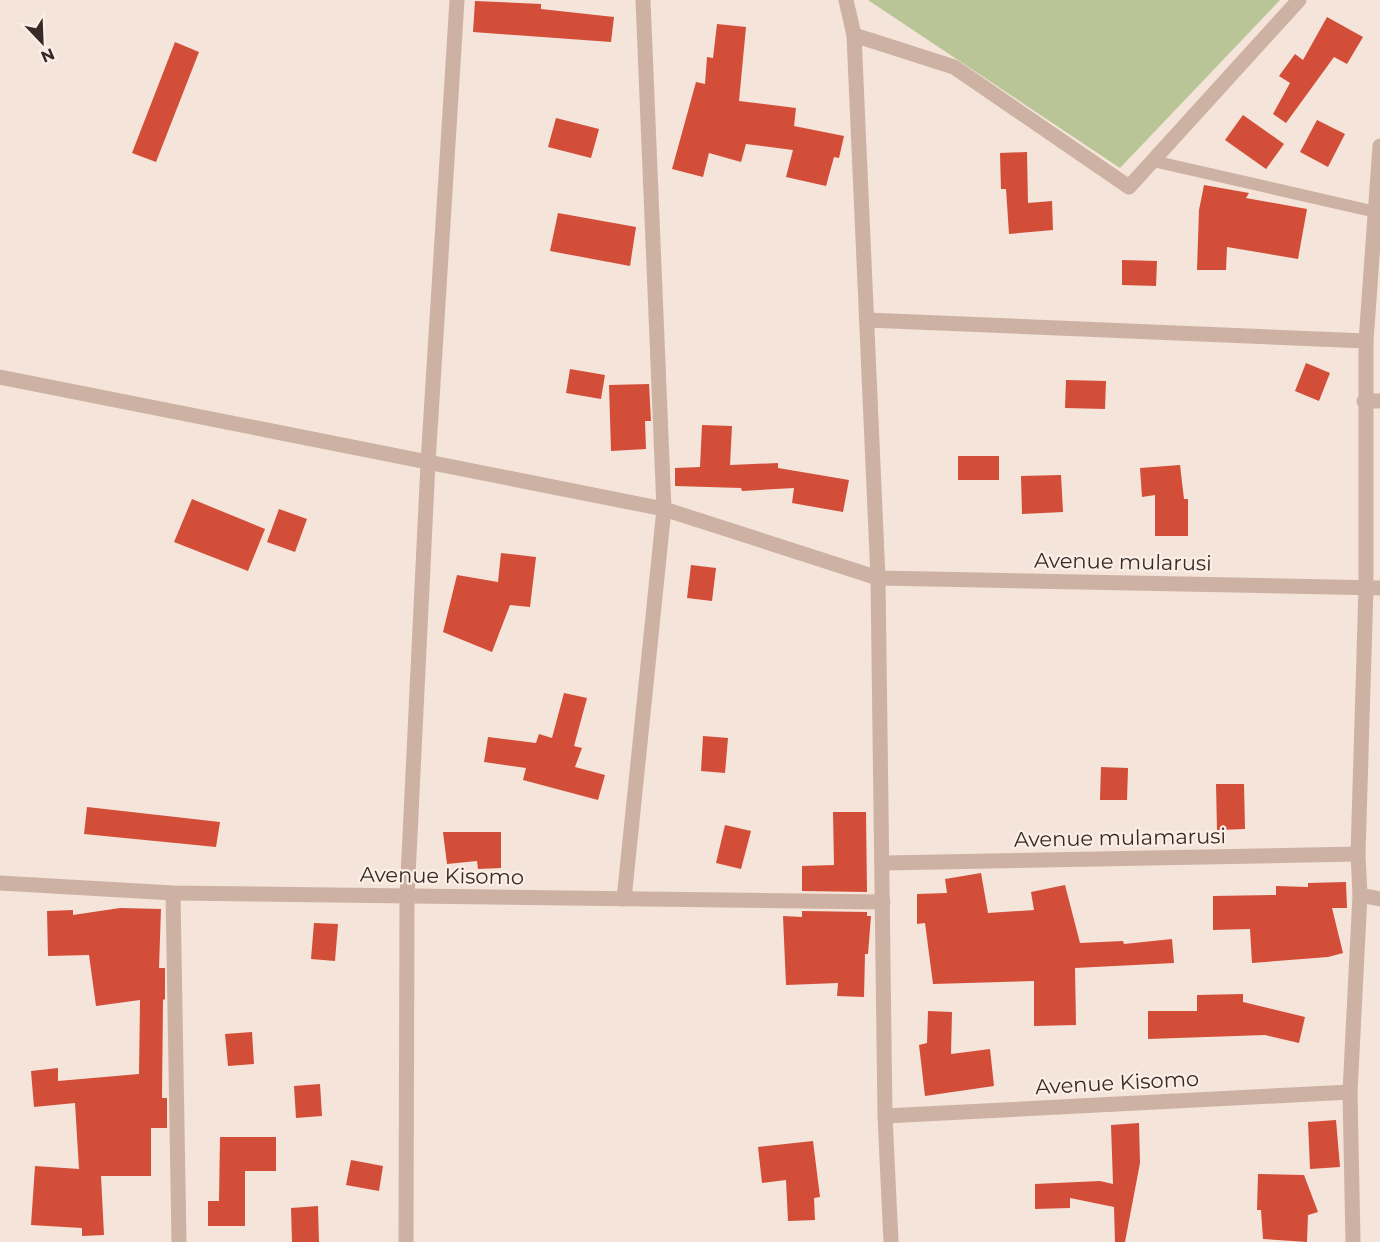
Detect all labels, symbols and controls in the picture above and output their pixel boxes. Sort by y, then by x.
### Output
north arrow [12,12,72,72]
text: N [38,44,57,67]
street label: Avenue mularusi [1034,547,1212,576]
street label: Avenue mulamarusi [1014,823,1226,852]
street label: Avenue Kisomo [360,862,524,889]
street label: Avenue Kisomo [1034,1066,1200,1099]

